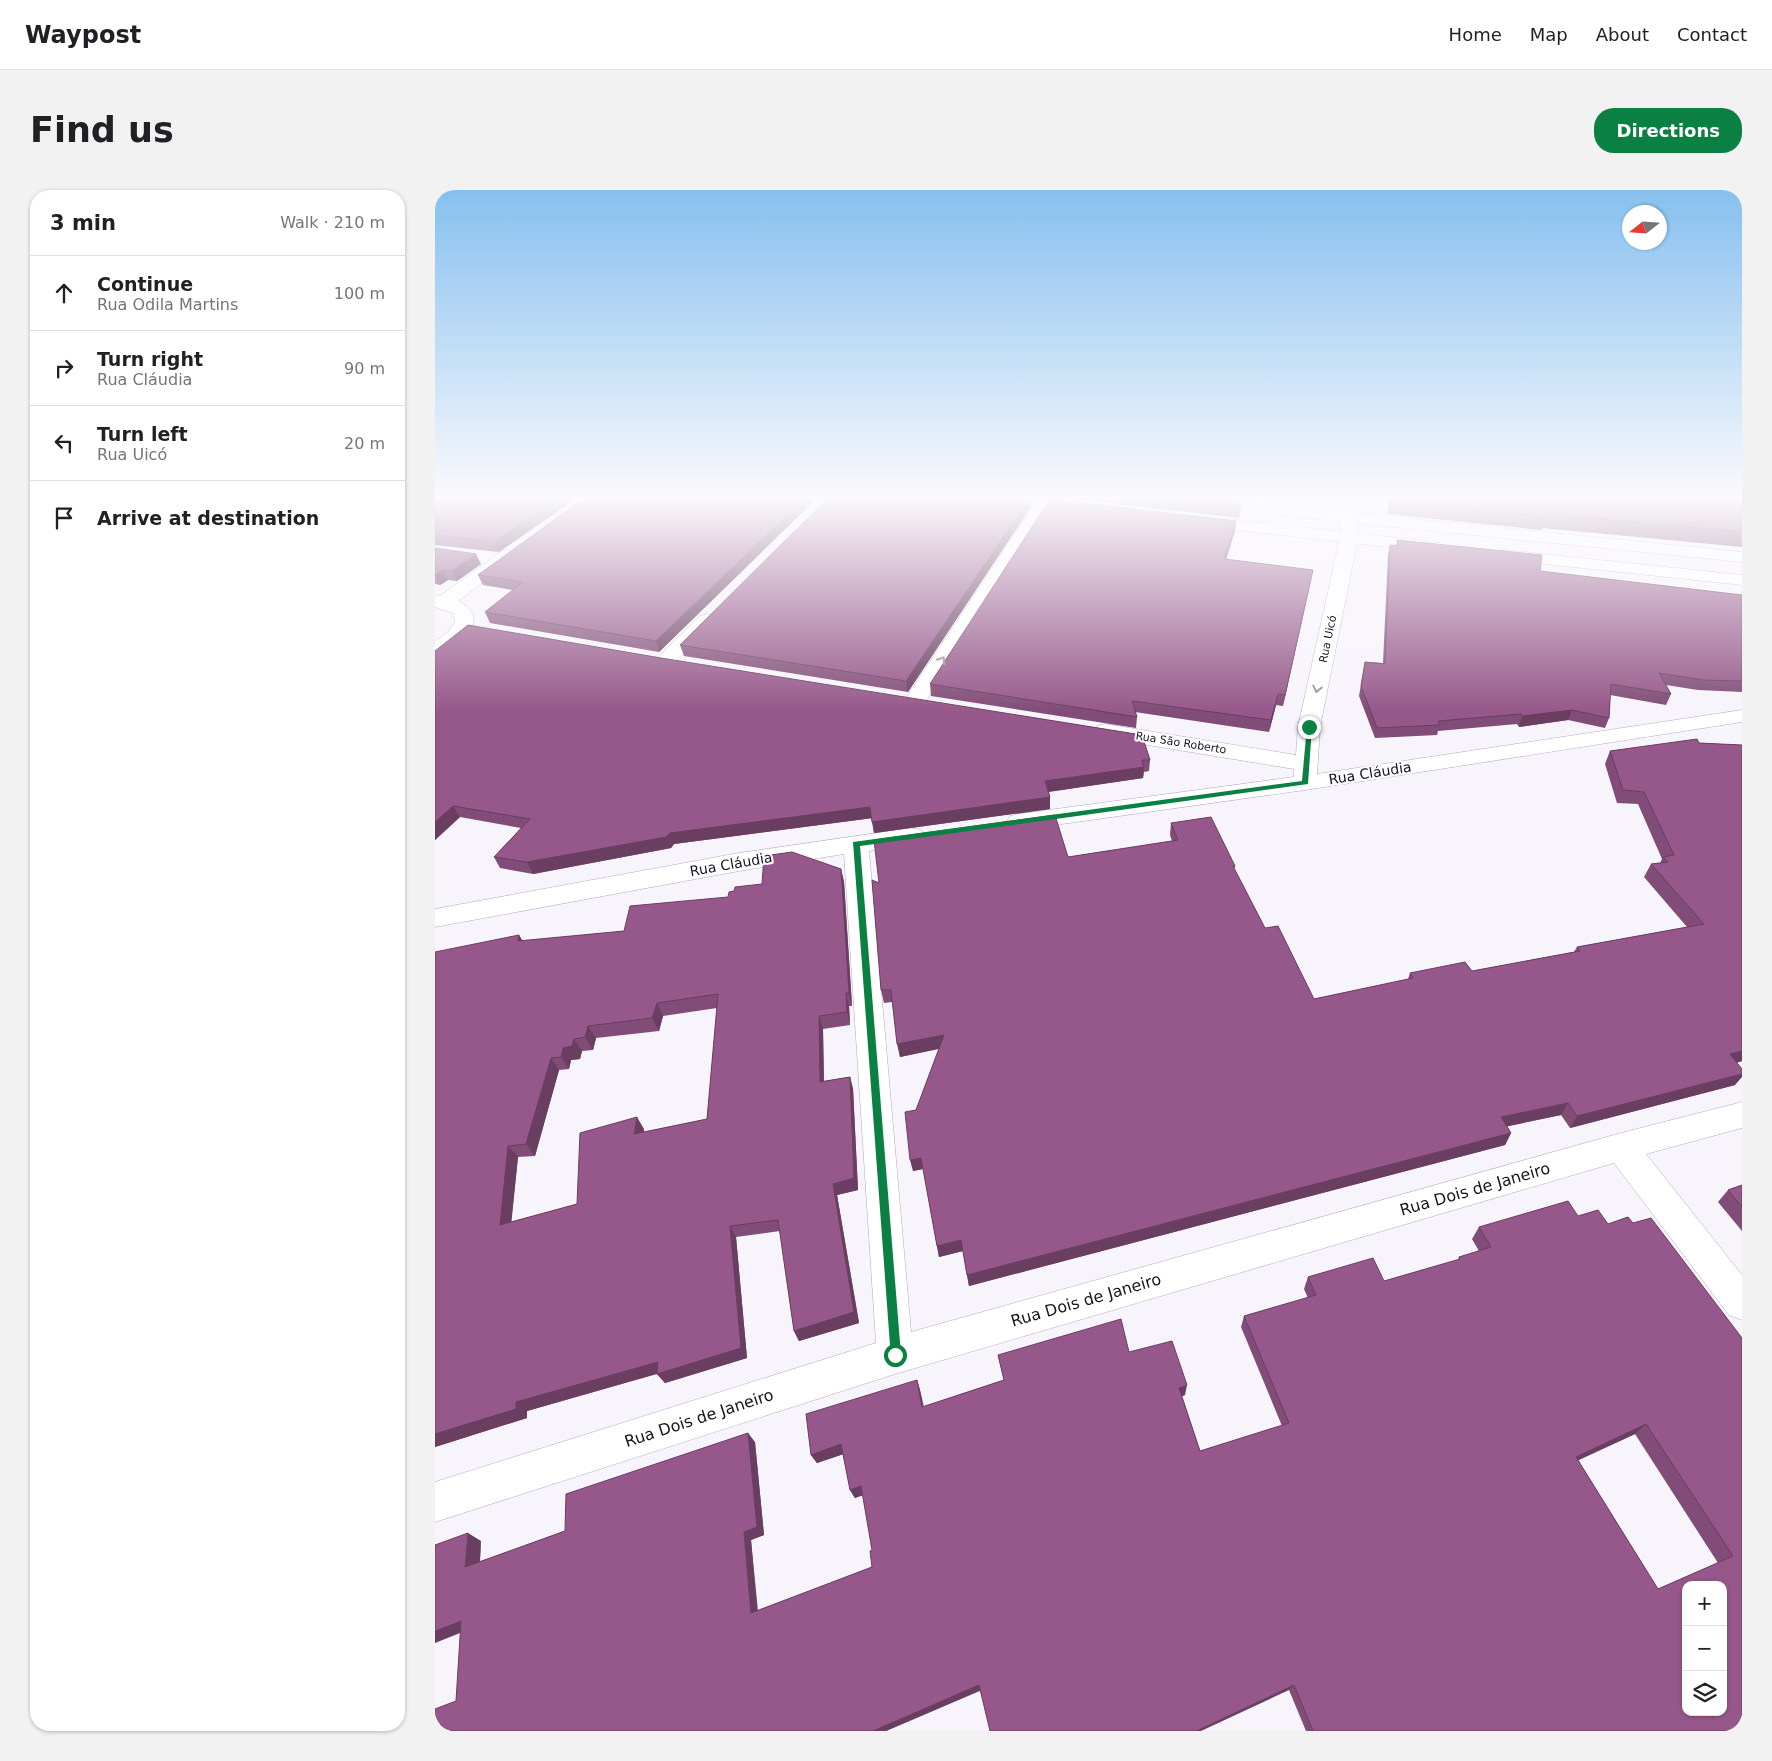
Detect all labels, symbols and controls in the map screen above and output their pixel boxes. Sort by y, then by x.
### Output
text: Waypost [25,21,141,49]
text: Home [1449,24,1502,45]
text: Map [1530,24,1568,45]
text: About [1596,24,1649,45]
text: Contact [1677,24,1747,45]
button: Directions [1594,108,1742,153]
text: Find us [30,110,174,150]
north arrow [1622,205,1667,250]
text: 3 min [50,211,116,235]
text: Walk · 210 m [280,213,385,232]
text: Continue [97,273,193,295]
icon: ahead [50,279,78,307]
text: 100 m [334,284,385,303]
text: Rua Odila Martins [97,295,238,314]
text: Turn right [97,348,203,370]
icon: right [50,354,78,382]
text: 90 m [344,359,385,378]
text: Rua Cláudia [97,370,192,389]
text: Turn left [97,423,188,445]
icon: left [50,429,78,457]
text: 20 m [344,434,385,453]
text: Rua Uicó [97,445,167,464]
icon: arrive [50,504,78,532]
text: Arrive at destination [97,507,319,529]
street label: Rua Uicó [1317,614,1339,664]
one-way arrow [936,657,945,666]
one-way arrow [1313,684,1323,693]
route end [1298,716,1321,739]
street label: Rua São Roberto [1135,729,1227,757]
street label: Rua Cláudia [1328,759,1412,787]
street label: Rua Cláudia [689,849,773,879]
street label: Rua Dois de Janeiro [1398,1158,1552,1220]
street label: Rua Dois de Janeiro [1009,1269,1163,1331]
route start [884,1344,907,1367]
street label: Rua Dois de Janeiro [622,1385,776,1451]
map controls [1682,1581,1727,1716]
button: + [1682,1581,1727,1626]
button: − [1682,1626,1727,1671]
button: layers [1682,1671,1727,1716]

